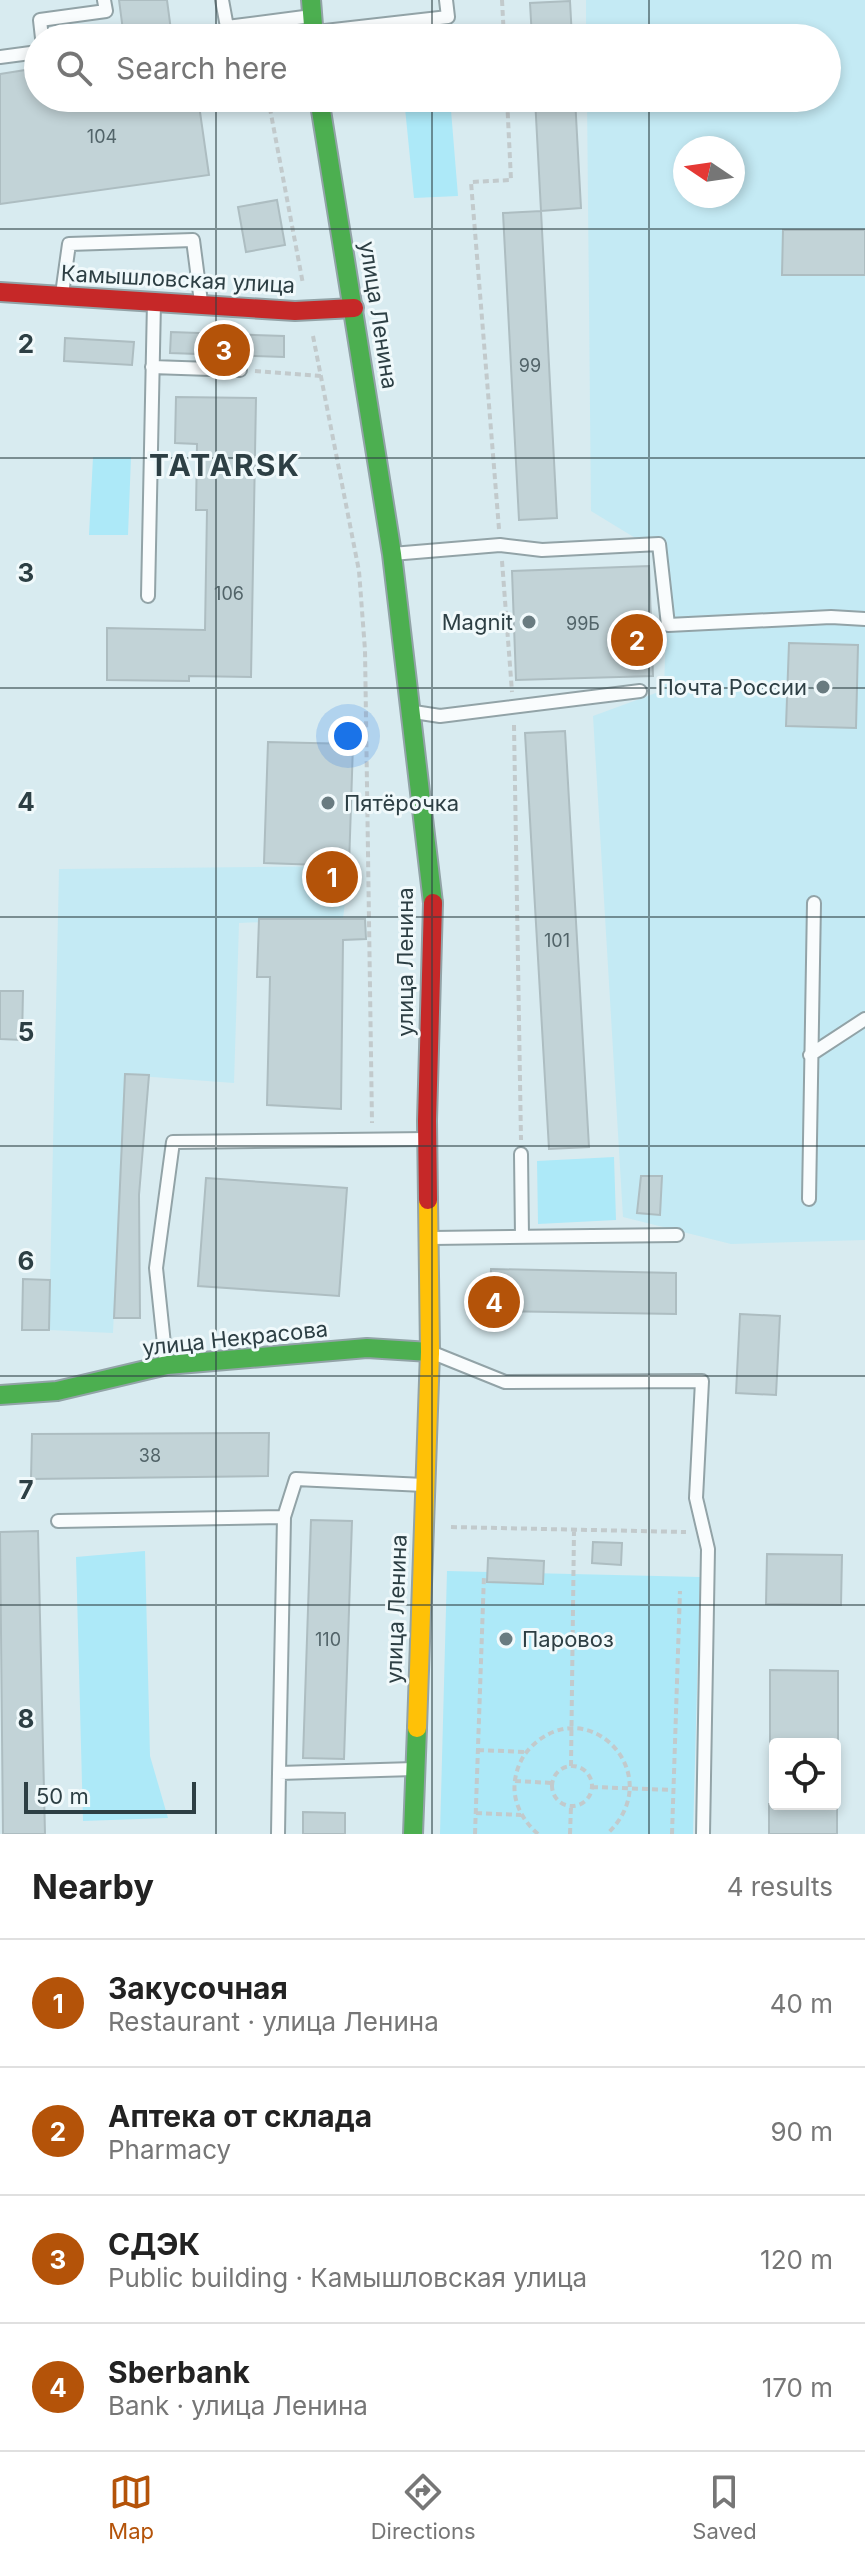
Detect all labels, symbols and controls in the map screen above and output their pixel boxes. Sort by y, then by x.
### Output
search box [24,24,841,112]
icon: search [52,46,96,90]
text: Search here [116,50,288,86]
house number: 104 [87,126,117,147]
north arrow [673,136,745,208]
street label: улица Ленина [354,239,404,391]
street label: Камышловская улица [60,260,296,298]
pin: 3 [198,320,250,380]
text: 2 [18,328,34,359]
house number: 99 [519,355,541,376]
district label: TATARSK [149,447,301,483]
text: 3 [18,557,34,588]
house number: 106 [214,583,244,604]
place label: Magnit [442,609,513,635]
pin: 2 [611,610,663,670]
marker: Magnit [520,613,538,631]
house number: 99Б [566,613,600,634]
place label: Почта России [657,674,807,700]
marker: Почта России [814,678,832,696]
your location [328,716,368,756]
text: 4 [17,786,35,817]
place label: Пятёрочка [344,790,459,816]
marker: Пятёрочка [319,794,337,812]
pin: 1 [306,847,358,907]
street label: улица Ленина [392,887,418,1037]
house number: 101 [544,930,570,951]
text: 5 [18,1016,34,1047]
text: 6 [18,1245,34,1276]
pin: 4 [468,1272,520,1332]
street label: улица Некрасова [141,1315,329,1361]
house number: 38 [139,1445,161,1466]
text: 7 [18,1474,34,1505]
street label: улица Ленина [380,1534,412,1684]
place label: Паровоз [522,1626,614,1652]
house number: 110 [315,1629,341,1650]
marker: Паровоз [497,1630,515,1648]
text: 8 [18,1703,34,1734]
map controls [769,1738,841,1810]
button: locate [769,1738,841,1810]
scale bar [24,1778,196,1814]
text: 50 m [36,1783,89,1809]
text: Nearby [32,1866,154,1907]
text: 4 results [727,1871,833,1902]
text: Закусочная [108,1970,288,2006]
text: 1 [52,1988,64,2019]
text: 40 m [770,1988,833,2019]
text: Restaurant · улица Ленина [108,2006,439,2037]
text: Аптека от склада [108,2098,372,2134]
text: 2 [50,2116,66,2147]
text: 90 m [770,2116,833,2147]
text: Pharmacy [108,2134,231,2165]
text: СДЭК [108,2226,200,2262]
text: 3 [50,2244,66,2275]
text: 120 m [760,2244,833,2275]
text: Public building · Камышловская улица [108,2262,587,2293]
text: Sberbank [108,2354,250,2390]
text: 4 [49,2372,67,2403]
text: 170 m [762,2372,833,2403]
text: Bank · улица Ленина [108,2390,368,2421]
tab: Map [108,2470,154,2544]
tab: Directions [371,2470,476,2544]
tab: Saved [692,2470,757,2544]

